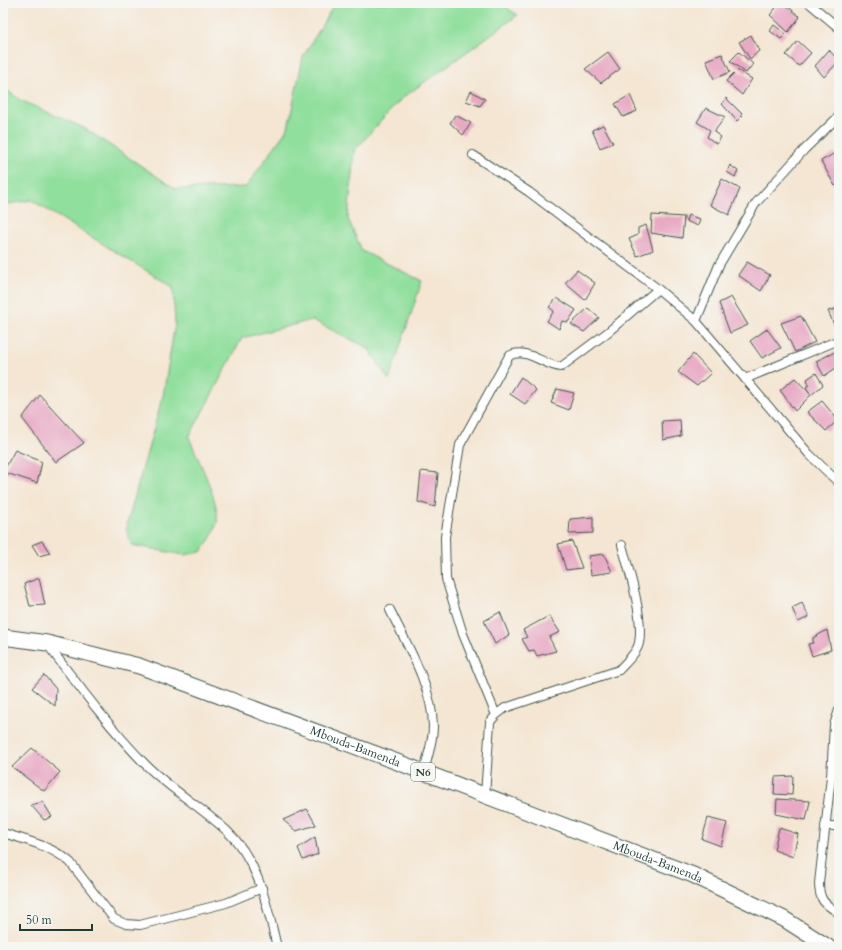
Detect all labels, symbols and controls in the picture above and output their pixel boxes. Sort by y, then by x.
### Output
street label: Mbouda-Bamenda [308,722,403,771]
road number: N6 [411,763,435,781]
street label: Mbouda-Bamenda [611,837,706,887]
scale bar [20,906,92,932]
text: 50 m [26,912,53,928]

